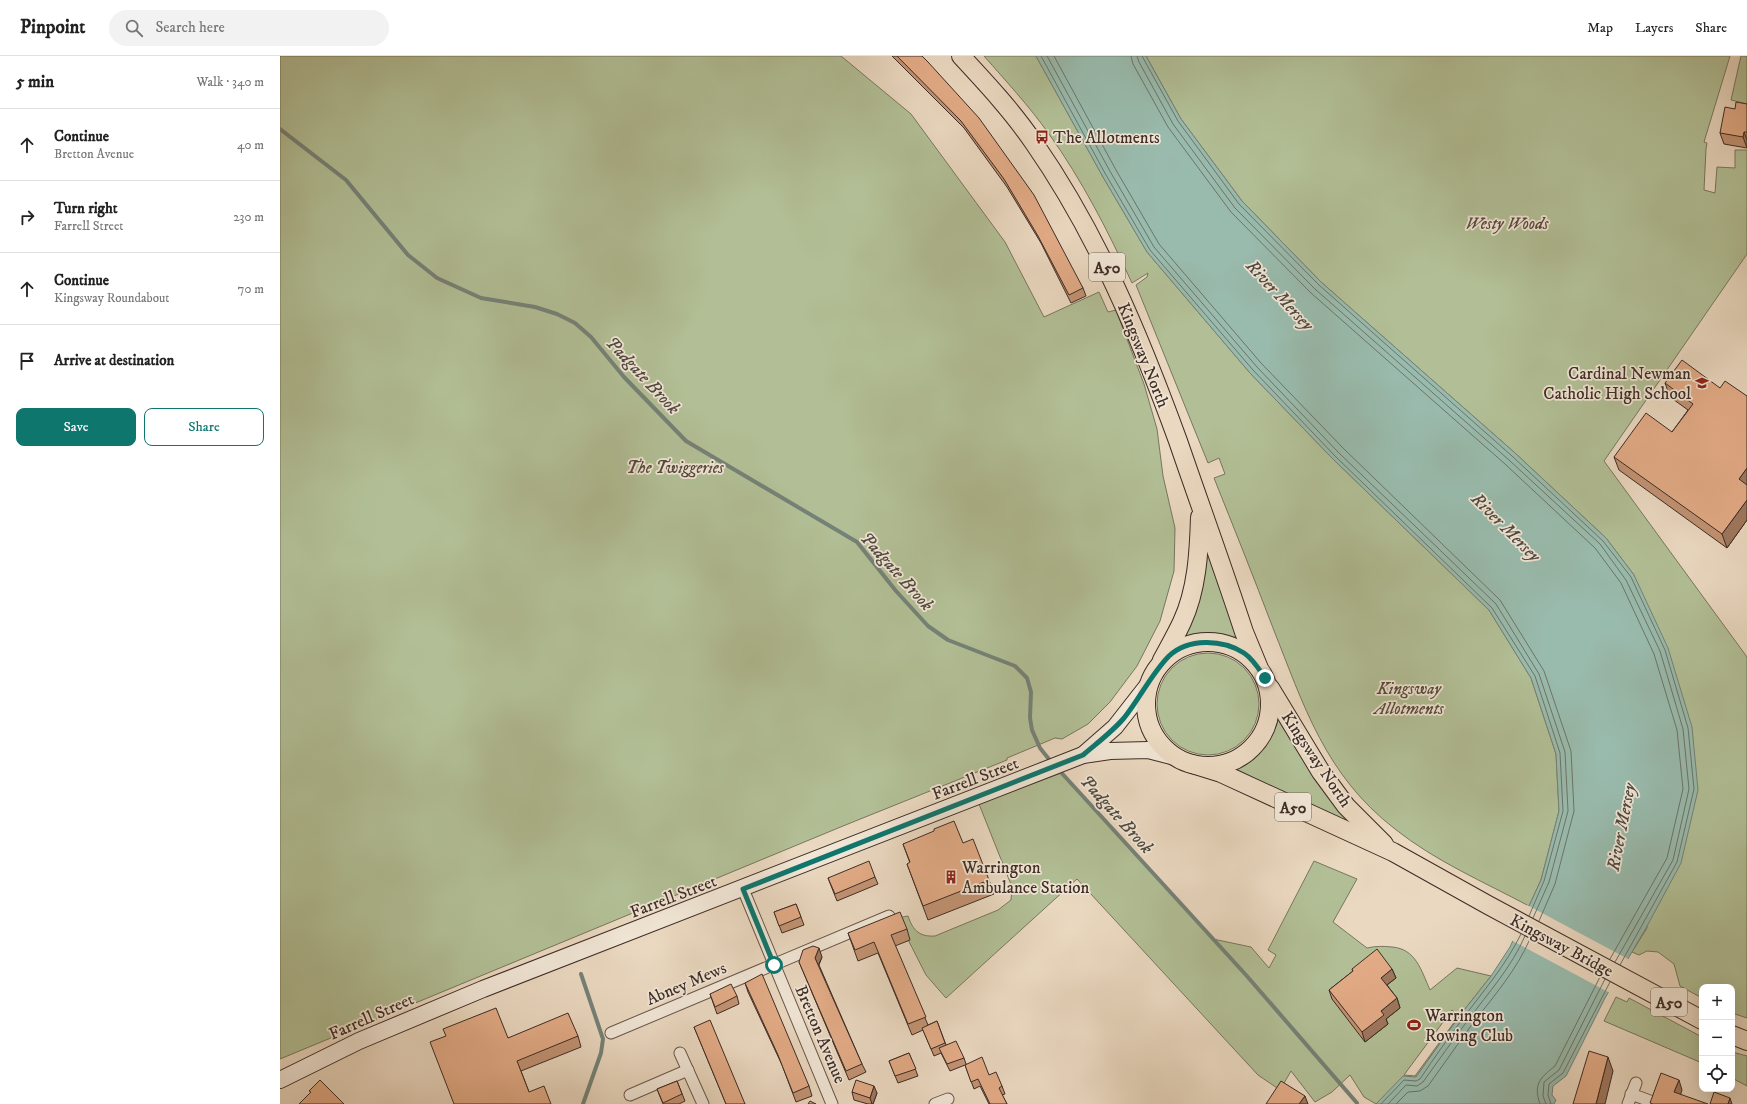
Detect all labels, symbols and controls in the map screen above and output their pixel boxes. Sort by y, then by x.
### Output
search box [109,10,389,46]
text: Pinpoint [20,16,85,39]
icon: search [123,17,145,39]
text: Search here [155,18,225,37]
text: Map [1587,19,1613,37]
text: Layers [1635,19,1673,37]
text: Share [1695,19,1727,37]
text: 5 min [16,71,54,93]
text: Walk · 340 m [196,74,264,90]
text: Continue [54,127,109,146]
place label: The Allotments [1053,127,1160,149]
bus stop icon: The Allotments [1034,129,1050,145]
icon: ahead [16,134,38,156]
text: 40 m [237,137,264,153]
text: Bretton Avenue [54,146,134,162]
text: Turn right [54,199,117,218]
icon: right [16,206,38,228]
text: 230 m [233,209,264,225]
park label: Westy Woods [1466,213,1549,235]
text: Farrell Street [54,218,124,234]
road number: A50 [1089,253,1125,281]
water label: River Mersey [1240,255,1318,336]
text: Continue [54,271,109,290]
icon: ahead [16,278,38,300]
text: 70 m [238,281,264,297]
text: Kingsway Roundabout [54,290,169,306]
street label: Kingsway North [1112,300,1174,411]
water label: Padgate Brook [601,332,684,420]
icon: arrive [16,350,38,372]
text: Arrive at destination [54,351,174,370]
place label: Cardinal Newman Catholic High School [1543,363,1691,405]
school or university icon: Cardinal Newman Catholic High School [1694,375,1710,391]
button: Save [16,408,136,446]
button: Share [144,408,264,446]
park label: The Twiggeries [626,457,725,479]
water label: River Mersey [1465,488,1545,568]
water label: Padgate Brook [855,528,938,616]
route end [1256,669,1274,687]
park label: Kingsway Allotments [1372,678,1445,720]
street label: Kingsway North [1276,707,1356,812]
street label: Farrell Street [929,752,1022,805]
water label: Padgate Brook [1075,771,1158,859]
water label: River Mersey [1602,780,1641,874]
road number: A50 [1275,793,1311,821]
place label: Warrington Ambulance Station [961,857,1090,899]
building icon: Warrington Ambulance Station [943,869,959,885]
street label: Farrell Street [627,870,720,923]
street label: Kingsway Bridge [1506,909,1617,982]
route start [765,956,783,974]
street label: Abney Mews [643,957,730,1011]
street label: Bretton Avenue [789,982,851,1087]
map controls [1699,984,1735,1092]
button: + [1699,984,1735,1020]
street label: Farrell Street [325,988,418,1045]
road number: A50 [1651,988,1687,1016]
place label: Warrington Rowing Club [1424,1005,1513,1047]
sports icon: Warrington Rowing Club [1406,1017,1422,1033]
button: − [1699,1020,1735,1056]
button: locate [1699,1056,1735,1092]

